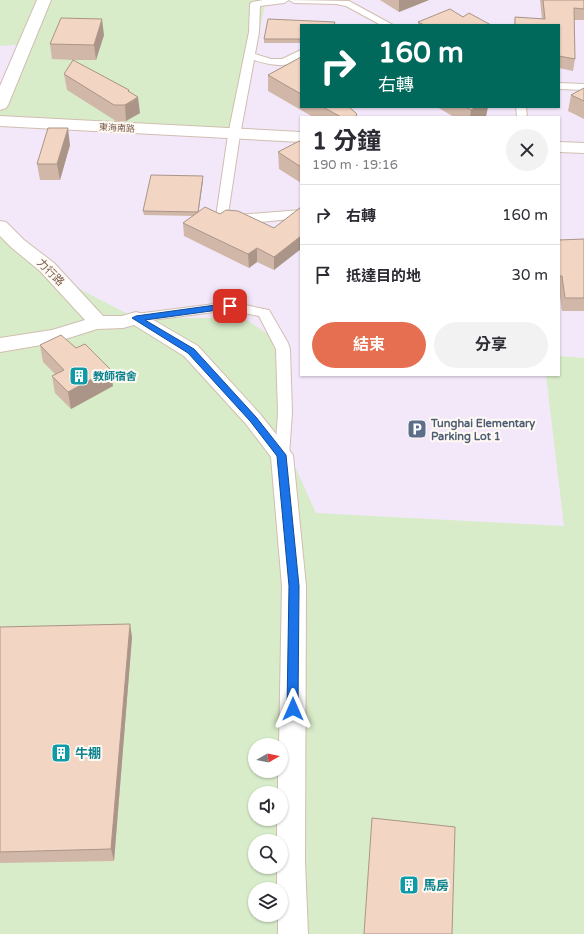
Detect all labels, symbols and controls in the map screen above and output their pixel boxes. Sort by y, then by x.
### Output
text: 160 m [378,36,464,70]
icon: right [312,40,364,92]
text: 右轉 [378,74,414,96]
street label: 東海南路 [99,122,135,135]
text: 1 分鐘 [312,127,381,156]
button: close [506,129,548,171]
text: 190 m · 19:16 [312,157,398,173]
icon: right [312,204,334,226]
text: 160 m [502,206,548,224]
text: 右轉 [346,207,376,225]
street label: 力行路 [34,256,67,289]
icon: arrive [312,264,334,286]
text: 30 m [511,266,548,284]
text: 抵達目的地 [346,267,421,285]
pin [213,289,247,323]
icon: arrive [219,295,241,317]
button: 結束 [312,322,426,368]
button: 分享 [434,322,548,368]
building icon: 教師宿舍 [68,365,90,387]
place label: 教師宿舍 [93,370,137,383]
place label: Tunghai Elementary Parking Lot 1 [430,417,535,444]
parking icon: Tunghai Elementary Parking Lot 1 [406,418,428,440]
position arrow [272,688,314,730]
north arrow [248,738,288,778]
map controls [248,738,288,922]
building icon: 牛棚 [50,742,72,764]
place label: 牛棚 [75,746,101,762]
button: sound [248,786,288,826]
button: search [248,834,288,874]
building icon: 馬房 [398,874,420,896]
place label: 馬房 [423,878,449,894]
button: layers [248,882,288,922]

